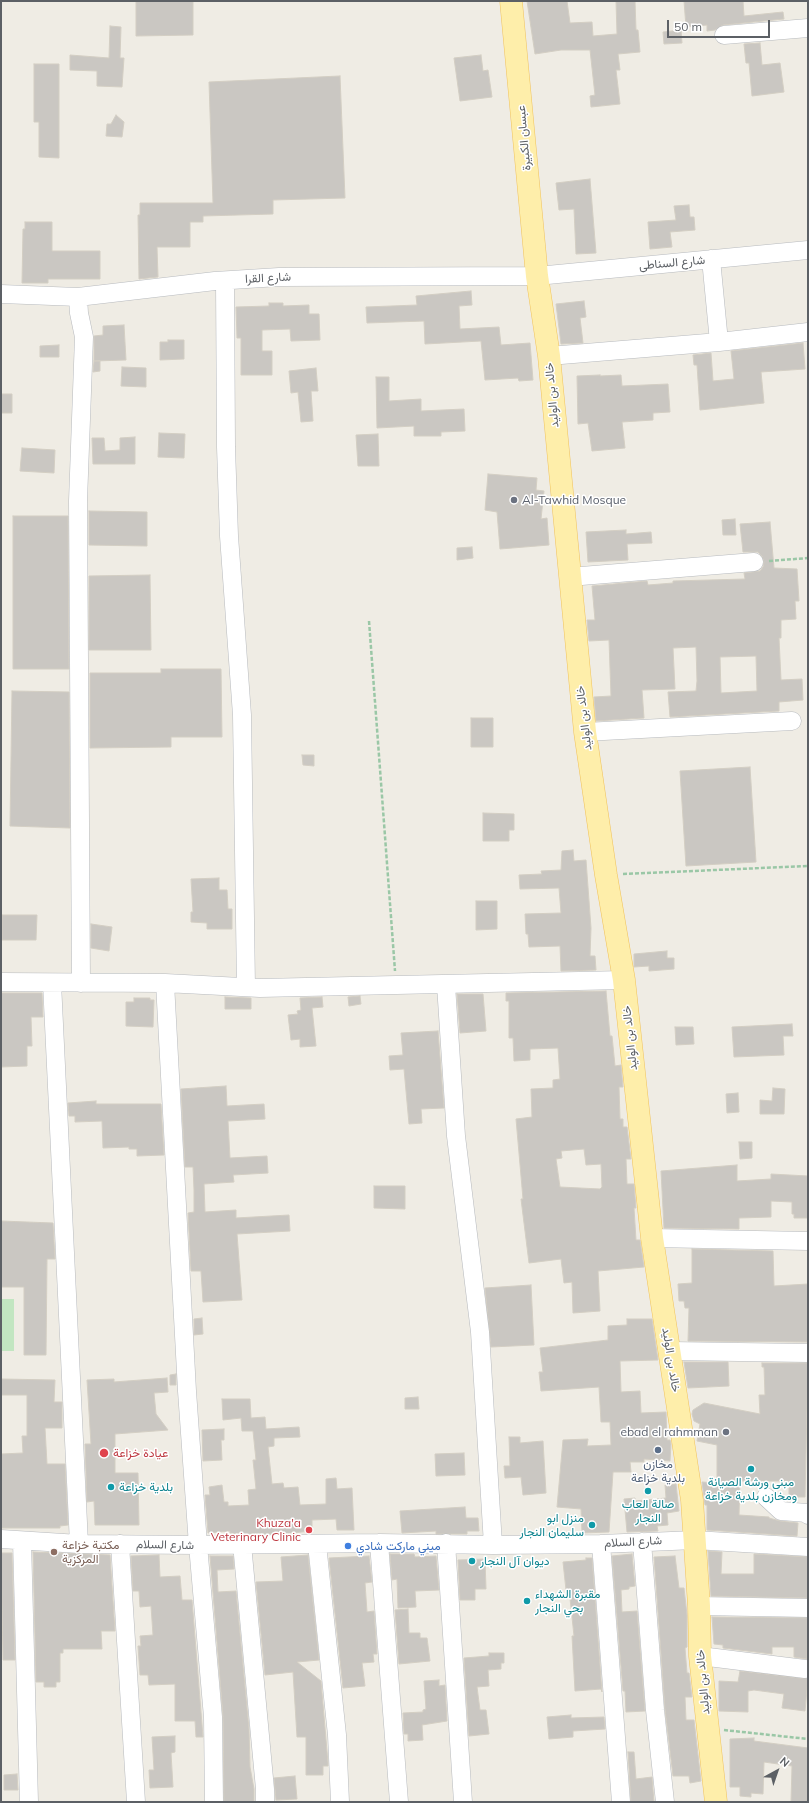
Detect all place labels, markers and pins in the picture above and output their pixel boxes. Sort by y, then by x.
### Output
place label: Al-Tawhid Mosque [522,493,626,507]
marker: Al-Tawhid Mosque [509,495,519,505]
place label: ebad el rahmman [620,1425,718,1439]
marker: ebad el rahmman [721,1427,731,1437]
marker: مخازن بلدية خزاعة [653,1445,663,1455]
place label: عيادة خزاعة [113,1446,168,1460]
marker: عيادة خزاعة [98,1447,110,1459]
place label: مخازن بلدية خزاعة [631,1457,685,1485]
marker: مبنى ورشة الصيانة ومخازن بلدية خزاعة [746,1464,756,1474]
place label: مبنى ورشة الصيانة ومخازن بلدية خزاعة [705,1475,797,1503]
place label: بلدية خزاعة [119,1480,173,1494]
marker: بلدية خزاعة [106,1482,116,1492]
marker: صالة العاب النجار [643,1486,653,1496]
place label: صالة العاب النجار [622,1497,674,1525]
place label: منزل ابو سليمان النجار [519,1511,584,1539]
place label: Khuza'a Veterinary Clinic [211,1516,301,1544]
marker: منزل ابو سليمان النجار [587,1520,597,1530]
marker: Khuza'a Veterinary Clinic [304,1525,314,1535]
place label: مكتبة خزاعة المركزية [62,1538,119,1566]
place label: ميني ماركت شادي [356,1539,441,1553]
marker: ميني ماركت شادي [343,1541,353,1551]
marker: مكتبة خزاعة المركزية [49,1547,59,1557]
place label: ديوان آل النجار [480,1554,550,1568]
marker: ديوان آل النجار [467,1556,477,1566]
place label: مقبرة الشهداء بحي النجار [535,1587,600,1615]
marker: مقبرة الشهداء بحي النجار [522,1596,532,1606]

